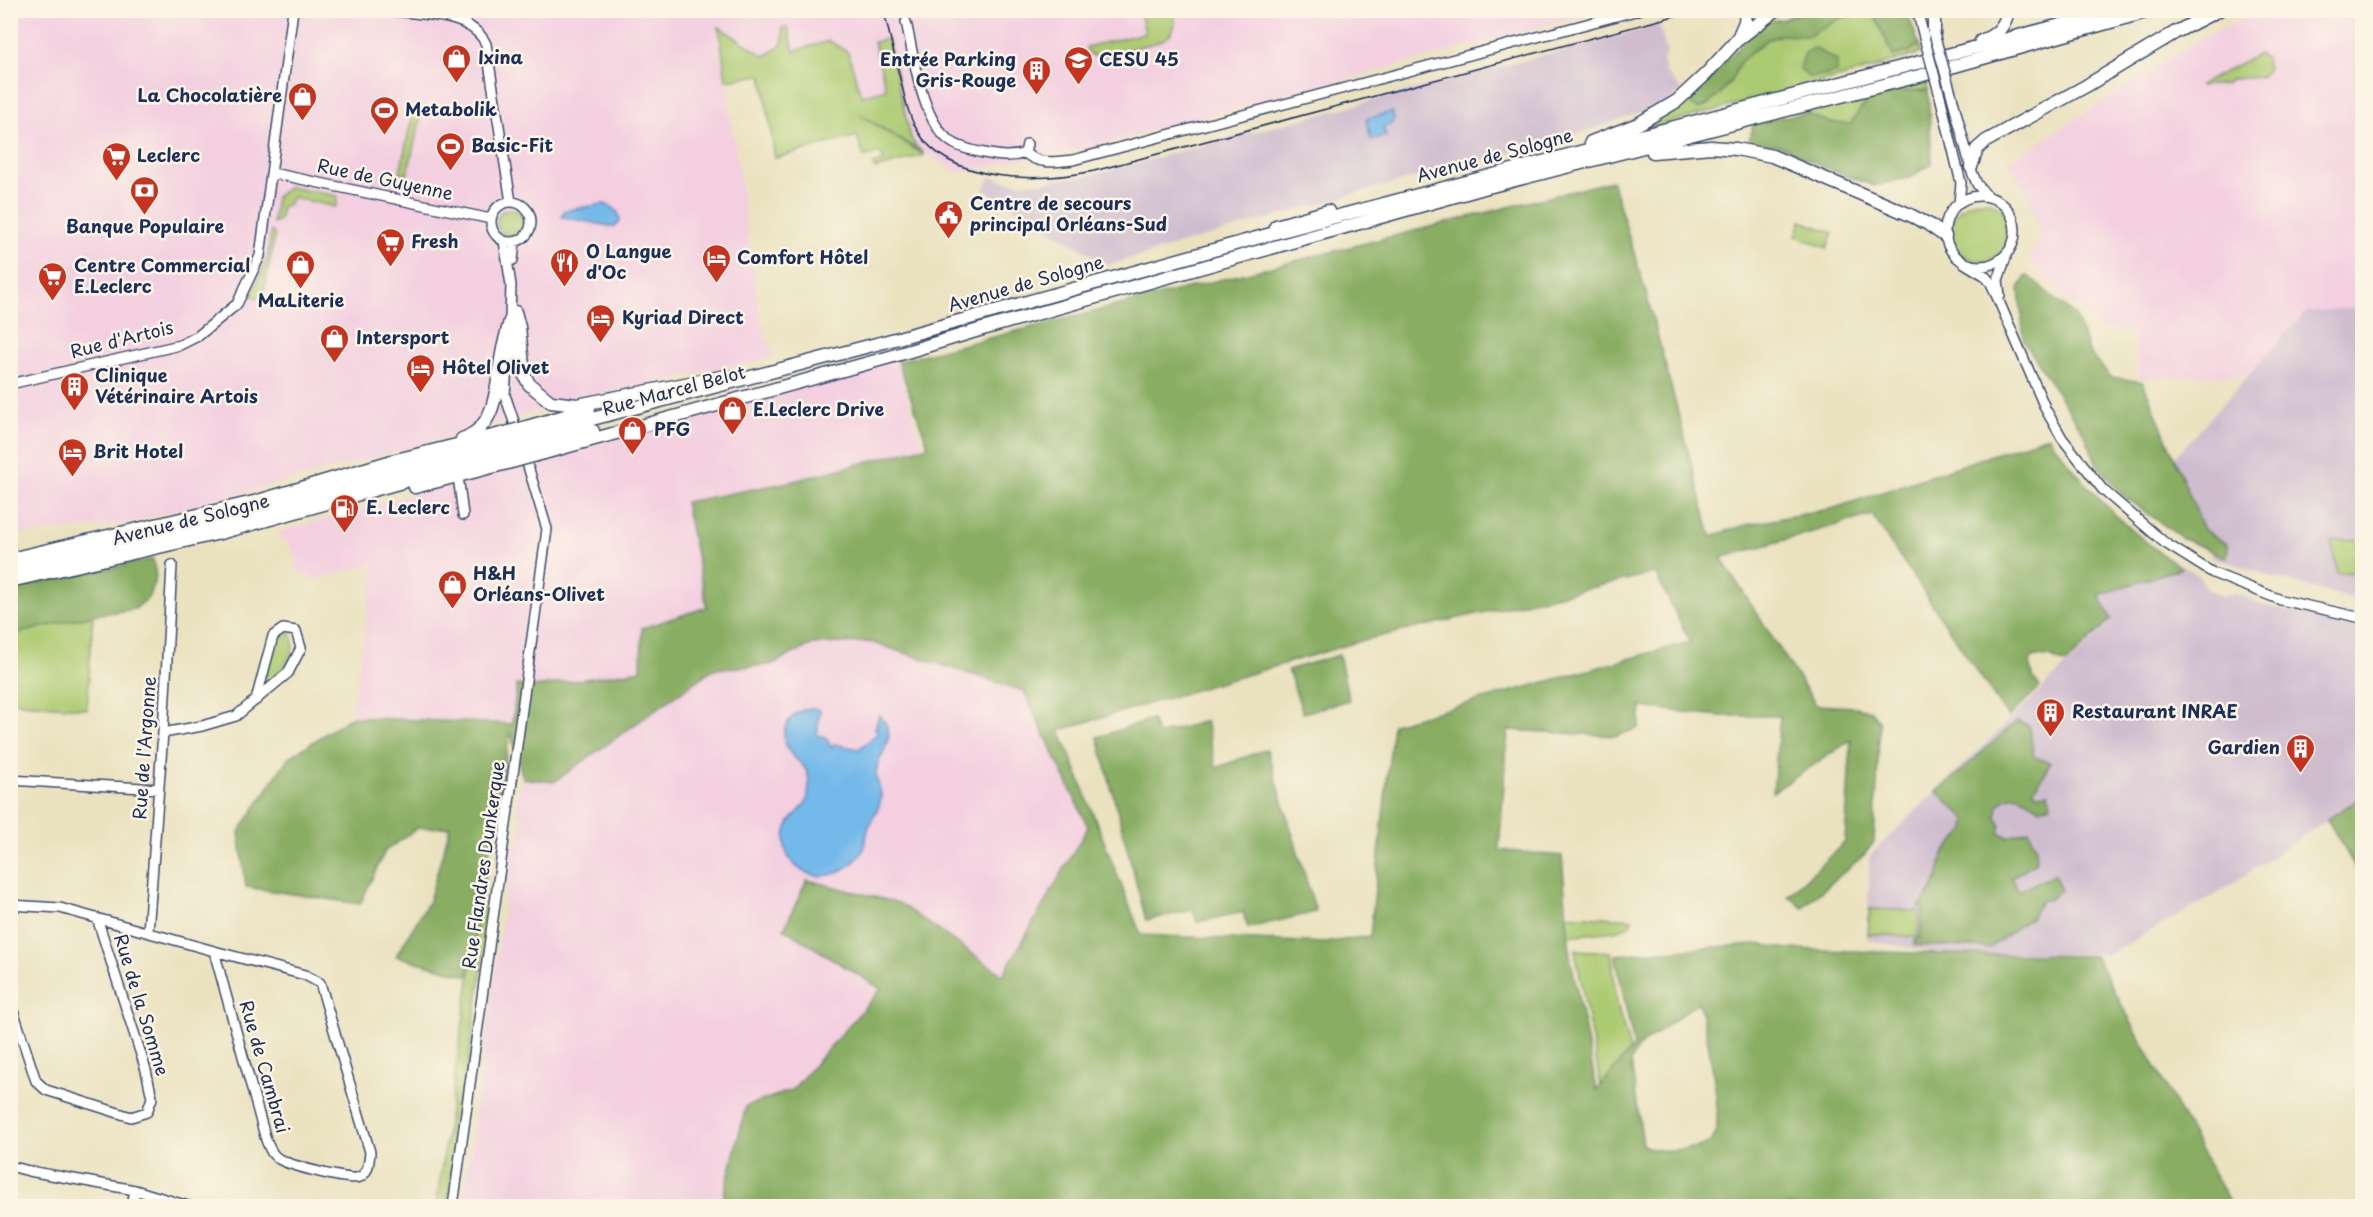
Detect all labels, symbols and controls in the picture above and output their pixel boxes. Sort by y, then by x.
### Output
shop icon: Ixina [441,42,473,84]
place label: Ixina [478,43,523,70]
school or university icon: CESU 45 [1062,44,1094,86]
place label: Entrée Parking Gris-Rouge [880,45,1016,93]
place label: CESU 45 [1099,45,1179,72]
building icon: Entrée Parking Gris-Rouge [1021,54,1053,96]
shop icon: La Chocolatière [287,80,319,122]
place label: La Chocolatière [138,81,282,108]
sports icon: Metabolik [368,94,400,136]
place label: Metabolik [405,95,497,122]
street label: Avenue de Sologne [1413,121,1576,188]
sports icon: Basic-Fit [434,130,466,172]
place label: Basic-Fit [471,131,553,158]
supermarket icon: Leclerc [100,140,132,182]
place label: Leclerc [137,141,200,168]
street label: Rue de Guyenne [315,151,456,206]
bank icon: Banque Populaire [129,174,161,216]
place label: Centre de secours principal Orléans-Sud [970,189,1167,237]
public building icon: Centre de secours principal Orléans-Sud [933,198,965,240]
place label: Banque Populaire [66,212,225,239]
supermarket icon: Fresh [374,226,406,268]
place label: Fresh [411,227,459,254]
place label: O Langue d'Oc [586,237,672,285]
hotel icon: Comfort Hôtel [700,242,732,284]
place label: Comfort Hôtel [737,243,868,270]
restaurant icon: O Langue d'Oc [549,246,581,288]
street label: Avenue de Sologne [944,247,1107,318]
shop icon: MaLiterie [285,248,317,290]
place label: Centre Commercial E.Leclerc [74,251,250,299]
supermarket icon: Centre Commercial E.Leclerc [37,260,69,302]
place label: MaLiterie [258,286,344,313]
hotel icon: Kyriad Direct [585,302,617,344]
place label: Kyriad Direct [622,303,744,330]
street label: Rue d'Artois [67,313,176,364]
shop icon: Intersport [319,322,351,364]
place label: Intersport [356,323,450,350]
hotel icon: Hôtel Olivet [405,352,437,394]
place label: Hôtel Olivet [442,353,550,380]
street label: Rue Marcel Belot [599,358,748,422]
place label: Clinique Vétérinaire Artois [95,361,258,409]
building icon: Clinique Vétérinaire Artois [58,370,90,412]
shop icon: E.Leclerc Drive [716,394,748,436]
place label: E.Leclerc Drive [753,395,885,422]
shop icon: PFG [617,414,649,456]
place label: PFG [654,415,690,442]
hotel icon: Brit Hotel [56,436,88,478]
place label: Brit Hotel [93,437,183,464]
street label: Avenue de Sologne [109,486,272,551]
fuel station icon: E. Leclerc [329,492,361,534]
place label: E. Leclerc [366,493,450,520]
place label: H&H Orléans-Olivet [473,559,605,607]
shop icon: H&H Orléans-Olivet [436,568,468,610]
street label: Rue de l'Argonne [125,675,162,820]
building icon: Restaurant INRAE [2035,696,2067,738]
place label: Restaurant INRAE [2072,697,2238,724]
building icon: Gardien [2285,732,2317,774]
place label: Gardien [2207,733,2280,760]
street label: Rue Flandres Dunkerque [455,759,511,971]
street label: Rue de la Somme [108,930,177,1079]
street label: Rue de Cambrai [234,997,297,1136]

